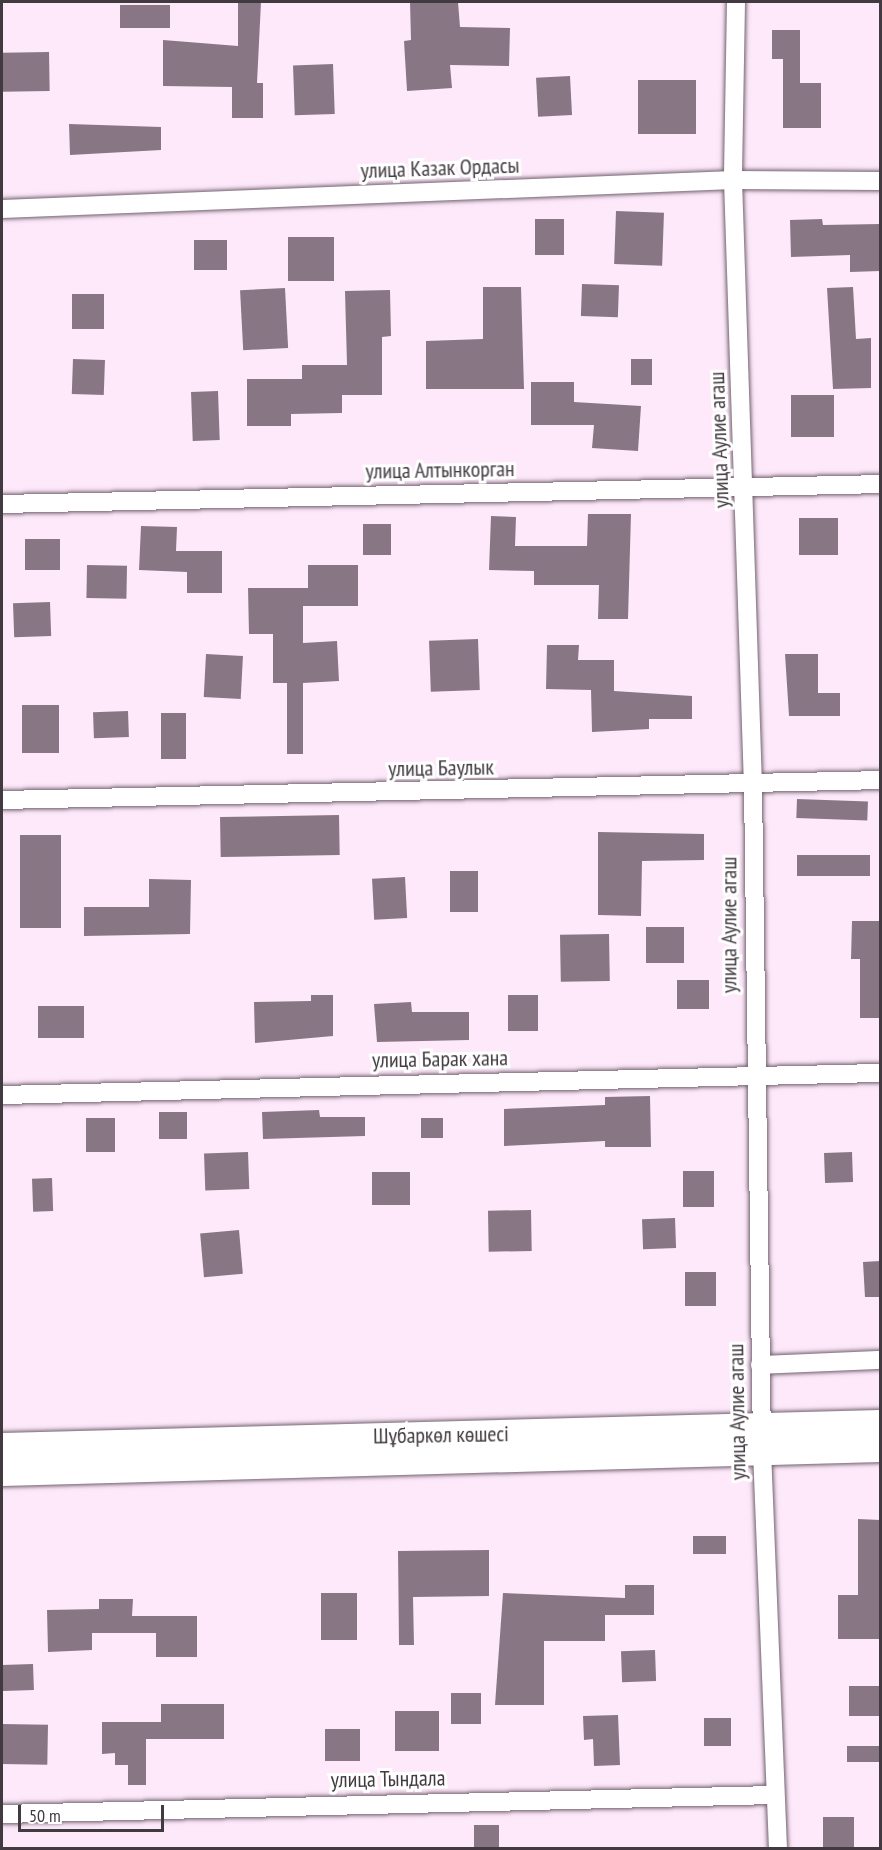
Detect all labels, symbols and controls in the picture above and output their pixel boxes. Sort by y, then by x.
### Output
street label: улица Казак Ордасы [360,152,520,184]
street label: улица Аулие агаш [703,371,735,509]
street label: улица Алтынкорган [365,455,515,485]
street label: улица Баулык [388,754,494,782]
street label: улица Аулие агаш [716,856,742,994]
street label: улица Барак хана [372,1045,508,1073]
street label: улица Аулие агаш [723,1343,751,1481]
street label: Шұбаркөл көшесі [373,1421,509,1449]
street label: улица Тындала [330,1765,446,1793]
scale bar [21,1793,166,1831]
text: 50 m [29,1804,61,1827]

